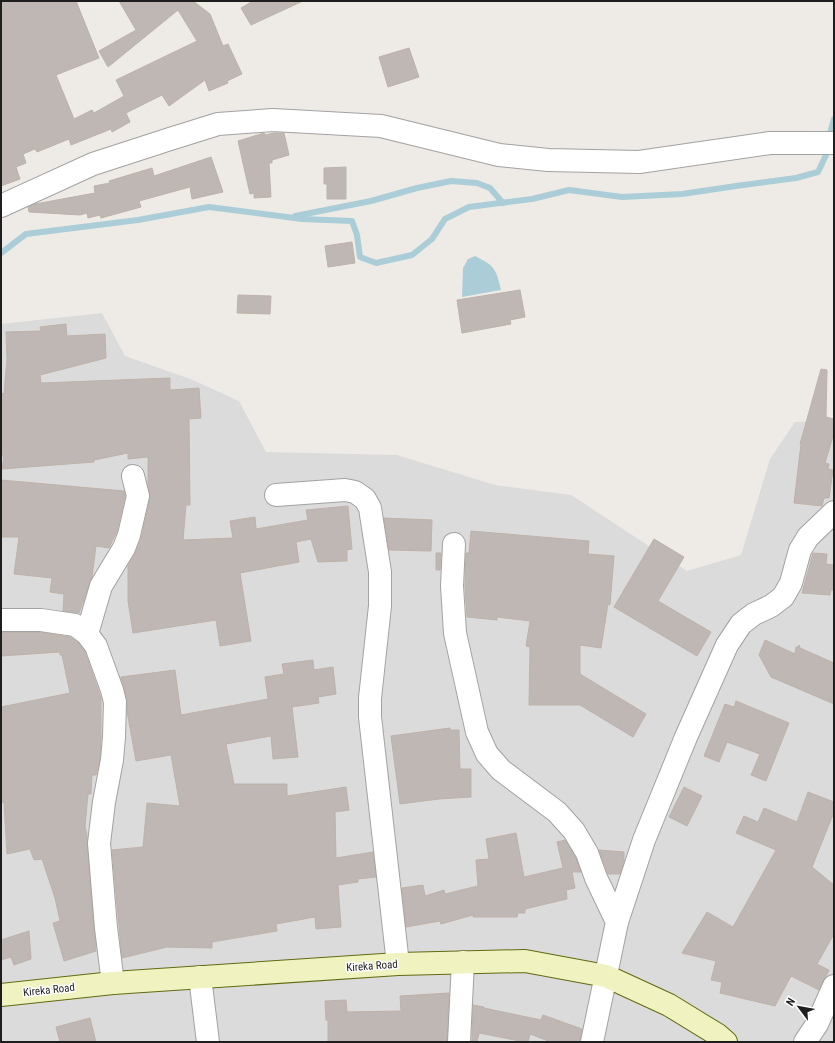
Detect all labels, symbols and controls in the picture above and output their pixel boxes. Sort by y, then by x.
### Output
street label: Kireka Road [346,958,398,974]
street label: Kireka Road [23,981,75,999]
north arrow [779,987,819,1027]
text: N [784,995,798,1008]

